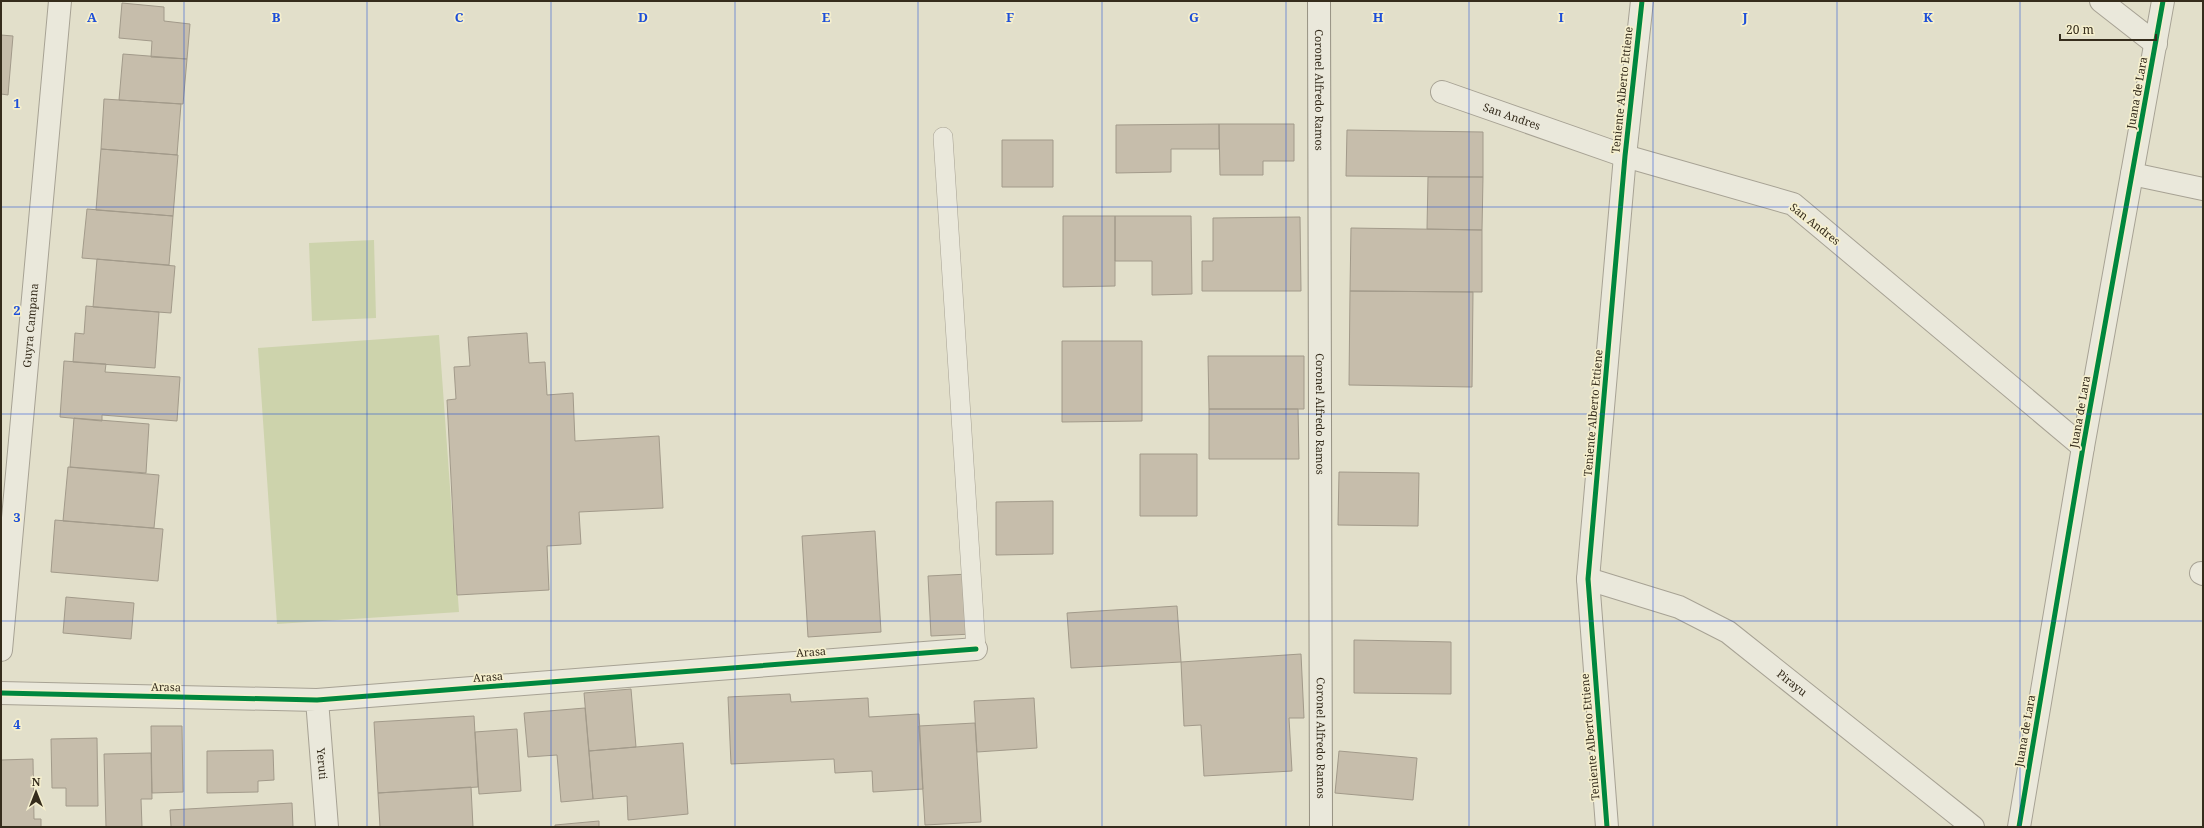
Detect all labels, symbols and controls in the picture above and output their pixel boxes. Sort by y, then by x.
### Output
text: A [87,8,97,26]
text: B [272,8,281,26]
text: C [455,8,464,26]
text: D [638,8,648,26]
text: E [822,8,831,26]
text: F [1006,8,1014,26]
text: G [1189,8,1199,26]
text: H [1373,8,1384,26]
text: I [1558,8,1564,26]
text: J [1741,8,1748,26]
text: K [1923,8,1933,26]
scale bar [2060,16,2156,42]
text: 20 m [2066,21,2094,38]
street label: Teniente Alberto Ettiene [1607,26,1636,154]
street label: Coronel Alfredo Ramos [1312,29,1327,151]
street label: Juana de Lara [2123,56,2150,131]
text: 1 [13,94,21,112]
street label: San Andres [1481,99,1543,133]
street label: San Andres [1787,199,1844,248]
street label: Guyra Campana [19,282,41,368]
text: 2 [13,301,21,319]
street label: Teniente Alberto Ettiene [1579,349,1606,477]
street label: Coronel Alfredo Ramos [1313,353,1328,475]
street label: Juana de Lara [2066,375,2093,450]
text: 3 [13,508,21,526]
street label: Arasa [795,643,826,660]
street label: Pirayu [1774,666,1810,699]
street label: Arasa [472,668,503,685]
street label: Teniente Alberto Ettiene [1576,673,1603,801]
street label: Coronel Alfredo Ramos [1314,677,1329,799]
street label: Arasa [151,679,181,694]
street label: Juana de Lara [2011,694,2038,769]
text: 4 [13,715,21,733]
street label: Yeruti [314,746,331,780]
north arrow [16,772,56,812]
text: N [32,774,41,789]

